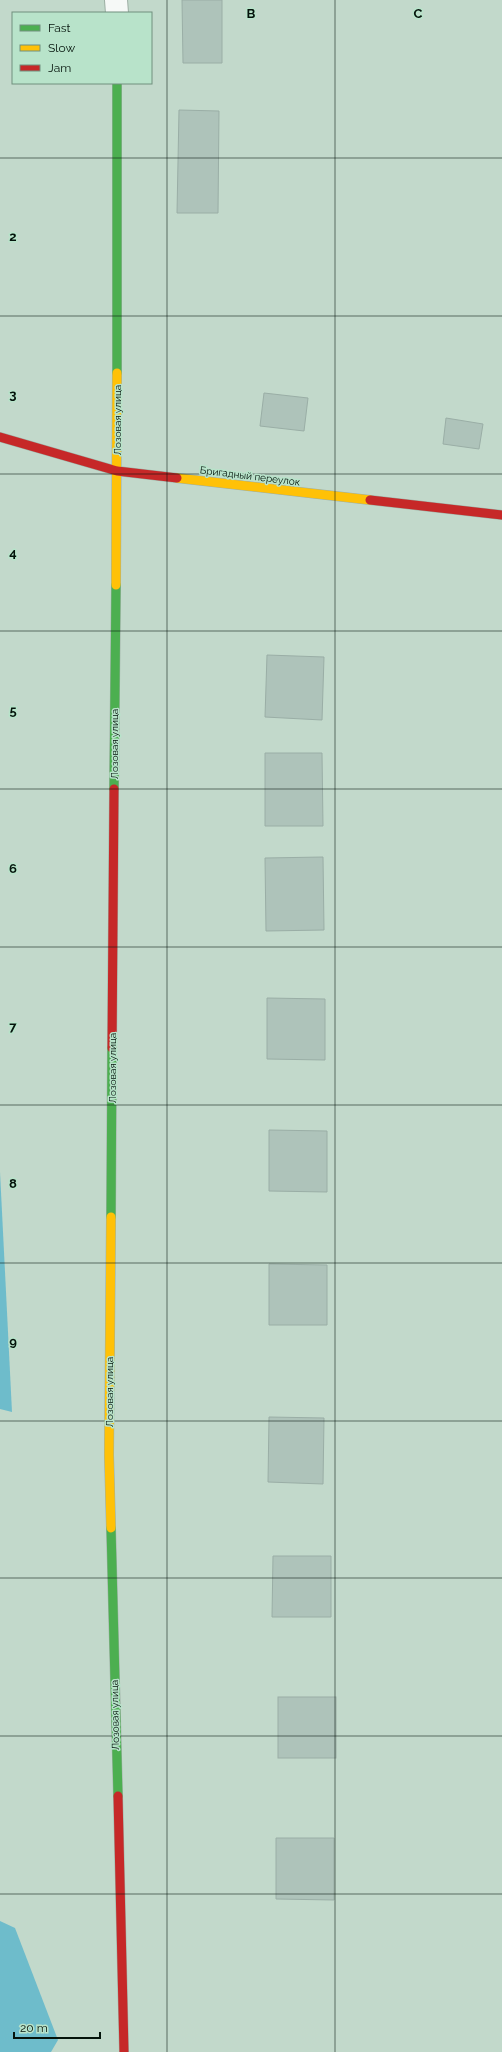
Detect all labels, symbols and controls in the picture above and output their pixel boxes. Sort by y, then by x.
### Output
text: B [247,6,256,21]
text: C [414,6,423,21]
legend [12,12,152,84]
text: Fast [48,21,71,35]
text: Slow [48,41,75,55]
text: Jam [48,61,71,75]
text: 2 [9,229,17,244]
street label: Лозовая улица [112,385,123,455]
text: 3 [9,387,17,402]
street label: Бригадный переулок [199,464,301,488]
text: 4 [9,545,17,560]
text: 5 [9,703,17,718]
street label: Лозовая улица [109,709,120,779]
text: 6 [9,861,17,876]
text: 7 [9,1019,17,1034]
street label: Лозовая улица [107,1033,118,1103]
text: 8 [9,1176,17,1191]
text: 9 [9,1334,17,1349]
street label: Лозовая улица [104,1357,115,1427]
street label: Лозовая улица [109,1680,121,1750]
scale bar [14,2014,100,2040]
text: 20 m [20,2021,48,2035]

